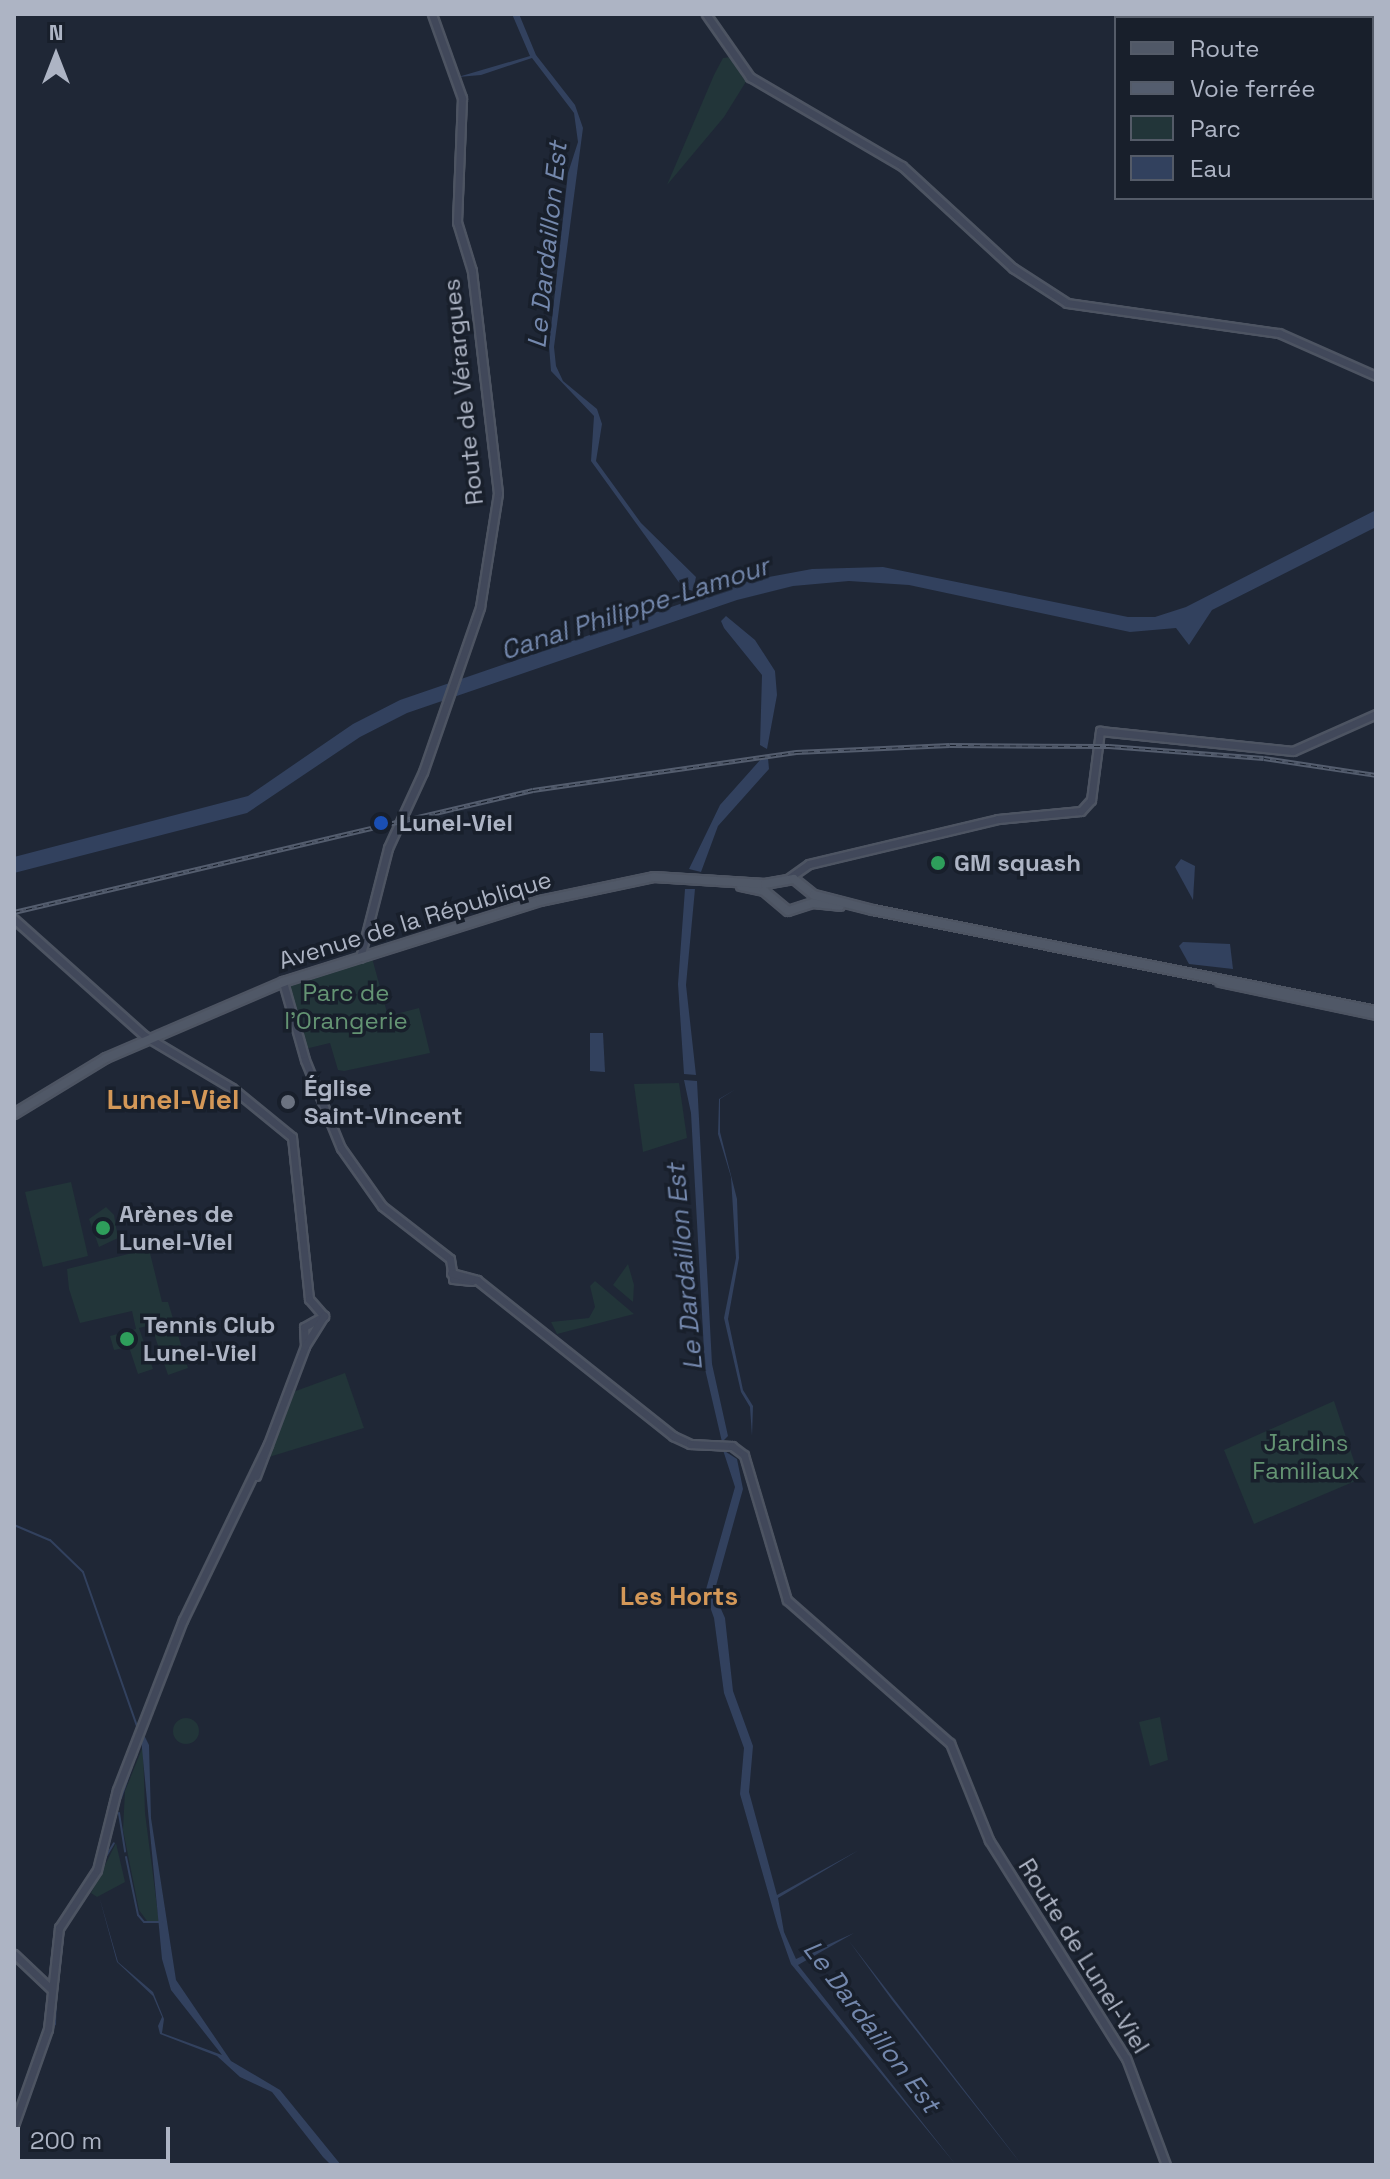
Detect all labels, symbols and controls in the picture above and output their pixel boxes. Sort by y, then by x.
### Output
north arrow [16,16,96,96]
legend [1114,16,1374,200]
text: N [49,18,63,46]
text: Route [1190,33,1259,64]
text: Voie ferrée [1190,73,1315,104]
text: Parc [1190,113,1241,144]
water label: Le Dardaillon Est [522,140,574,350]
text: Eau [1190,153,1232,184]
street label: Route de Vérargues [437,277,489,507]
water label: Canal Philippe-Lamour [497,551,773,667]
place label: Lunel-Viel [399,809,513,837]
marker: Lunel-Viel [370,812,392,834]
place label: GM squash [954,849,1081,877]
marker: GM squash [929,854,947,872]
street label: Avenue de la République [275,865,555,975]
park label: Parc de l'Orangerie [284,979,408,1035]
place label: Église Saint-Vincent [304,1074,463,1130]
district label: Lunel-Viel [107,1082,239,1116]
marker: Église Saint-Vincent [279,1093,297,1111]
water label: Le Dardaillon Est [660,1162,710,1372]
place label: Arènes de Lunel-Viel [119,1200,234,1256]
marker: Arènes de Lunel-Viel [94,1219,112,1237]
place label: Tennis Club Lunel-Viel [143,1311,275,1367]
marker: Tennis Club Lunel-Viel [118,1330,136,1348]
park label: Jardins Familiaux [1252,1429,1360,1485]
district label: Les Horts [620,1581,738,1613]
street label: Route de Lunel-Viel [1012,1853,1156,2059]
water label: Le Dardaillon Est [796,1935,946,2119]
scale bar [20,2111,174,2161]
text: 200 m [30,2125,102,2156]

